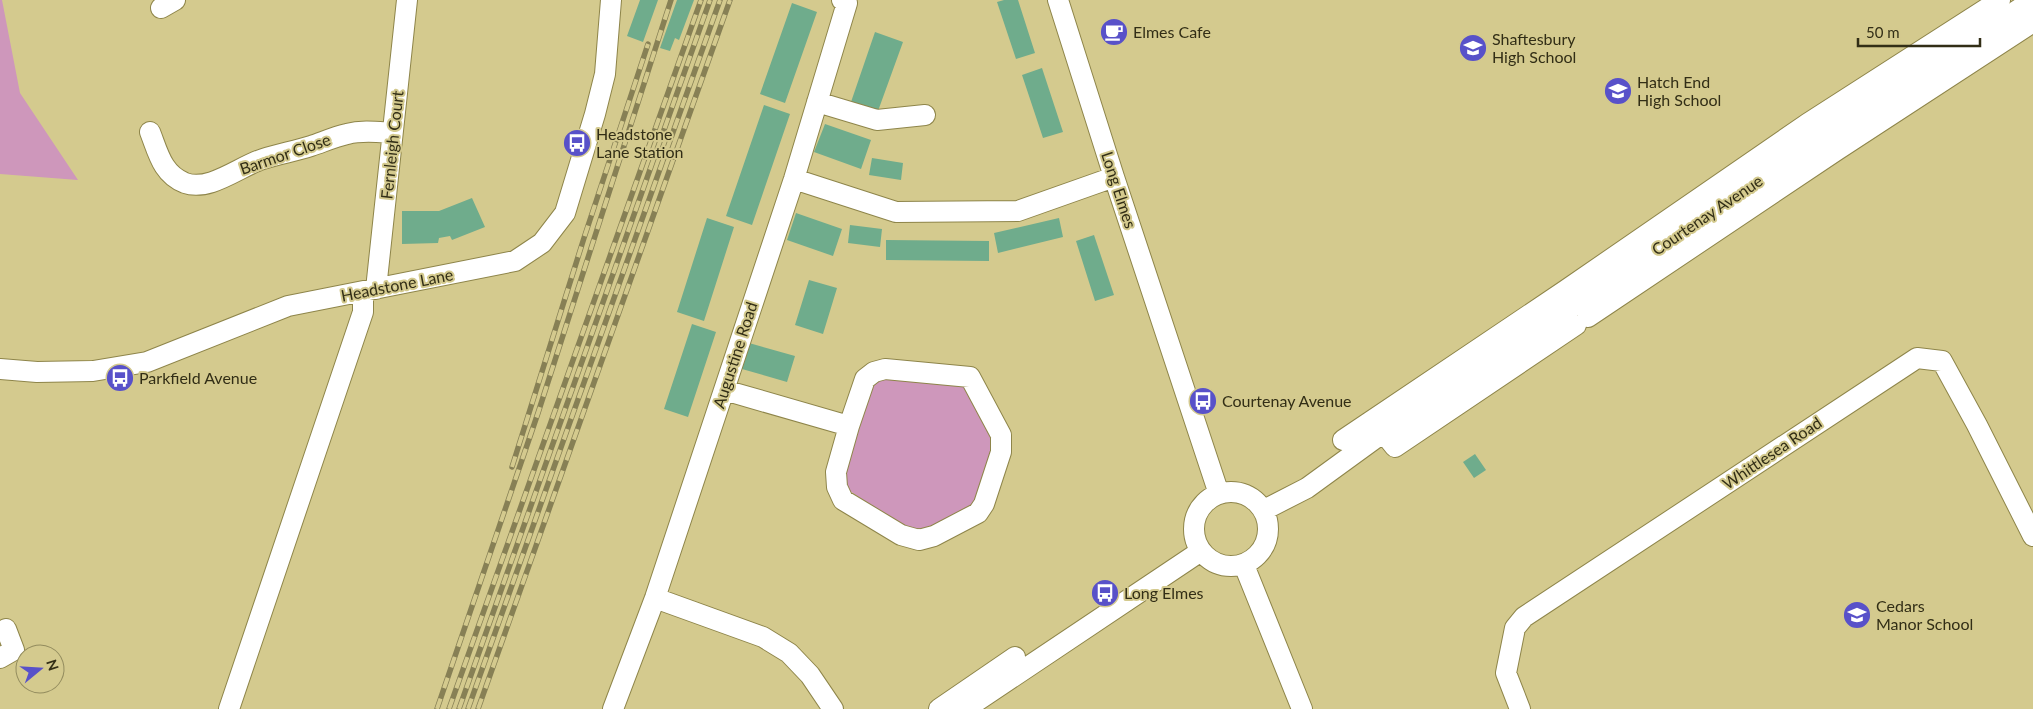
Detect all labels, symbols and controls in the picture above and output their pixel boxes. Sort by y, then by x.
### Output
scale bar [1858,15,1980,47]
cafe icon: Elmes Cafe [1099,17,1129,47]
place label: Elmes Cafe [1133,22,1211,41]
text: 50 m [1866,23,1900,41]
place label: Shaftesbury High School [1492,29,1576,66]
school or university icon: Shaftesbury High School [1458,33,1488,63]
place label: Hatch End High School [1637,72,1721,109]
school or university icon: Hatch End High School [1603,76,1633,106]
street label: Fernleigh Court [376,89,407,200]
place label: Headstone Lane Station [596,124,683,161]
bus stop icon: Headstone Lane Station [562,128,592,158]
street label: Barmor Close [237,129,333,178]
street label: Long Elmes [1098,149,1141,231]
street label: Courtenay Avenue [1648,170,1766,259]
street label: Headstone Lane [339,264,455,305]
street label: Augustine Road [708,299,761,410]
bus stop icon: Parkfield Avenue [105,363,135,393]
place label: Parkfield Avenue [139,368,257,387]
bus stop icon: Courtenay Avenue [1188,386,1218,416]
place label: Courtenay Avenue [1222,391,1352,410]
street label: Whittlesea Road [1719,412,1825,493]
bus stop icon: Long Elmes [1090,578,1120,608]
place label: Long Elmes [1124,583,1204,602]
place label: Cedars Manor School [1876,596,1973,633]
school or university icon: Cedars Manor School [1842,600,1872,630]
north arrow [15,644,65,694]
text: N [43,657,63,673]

